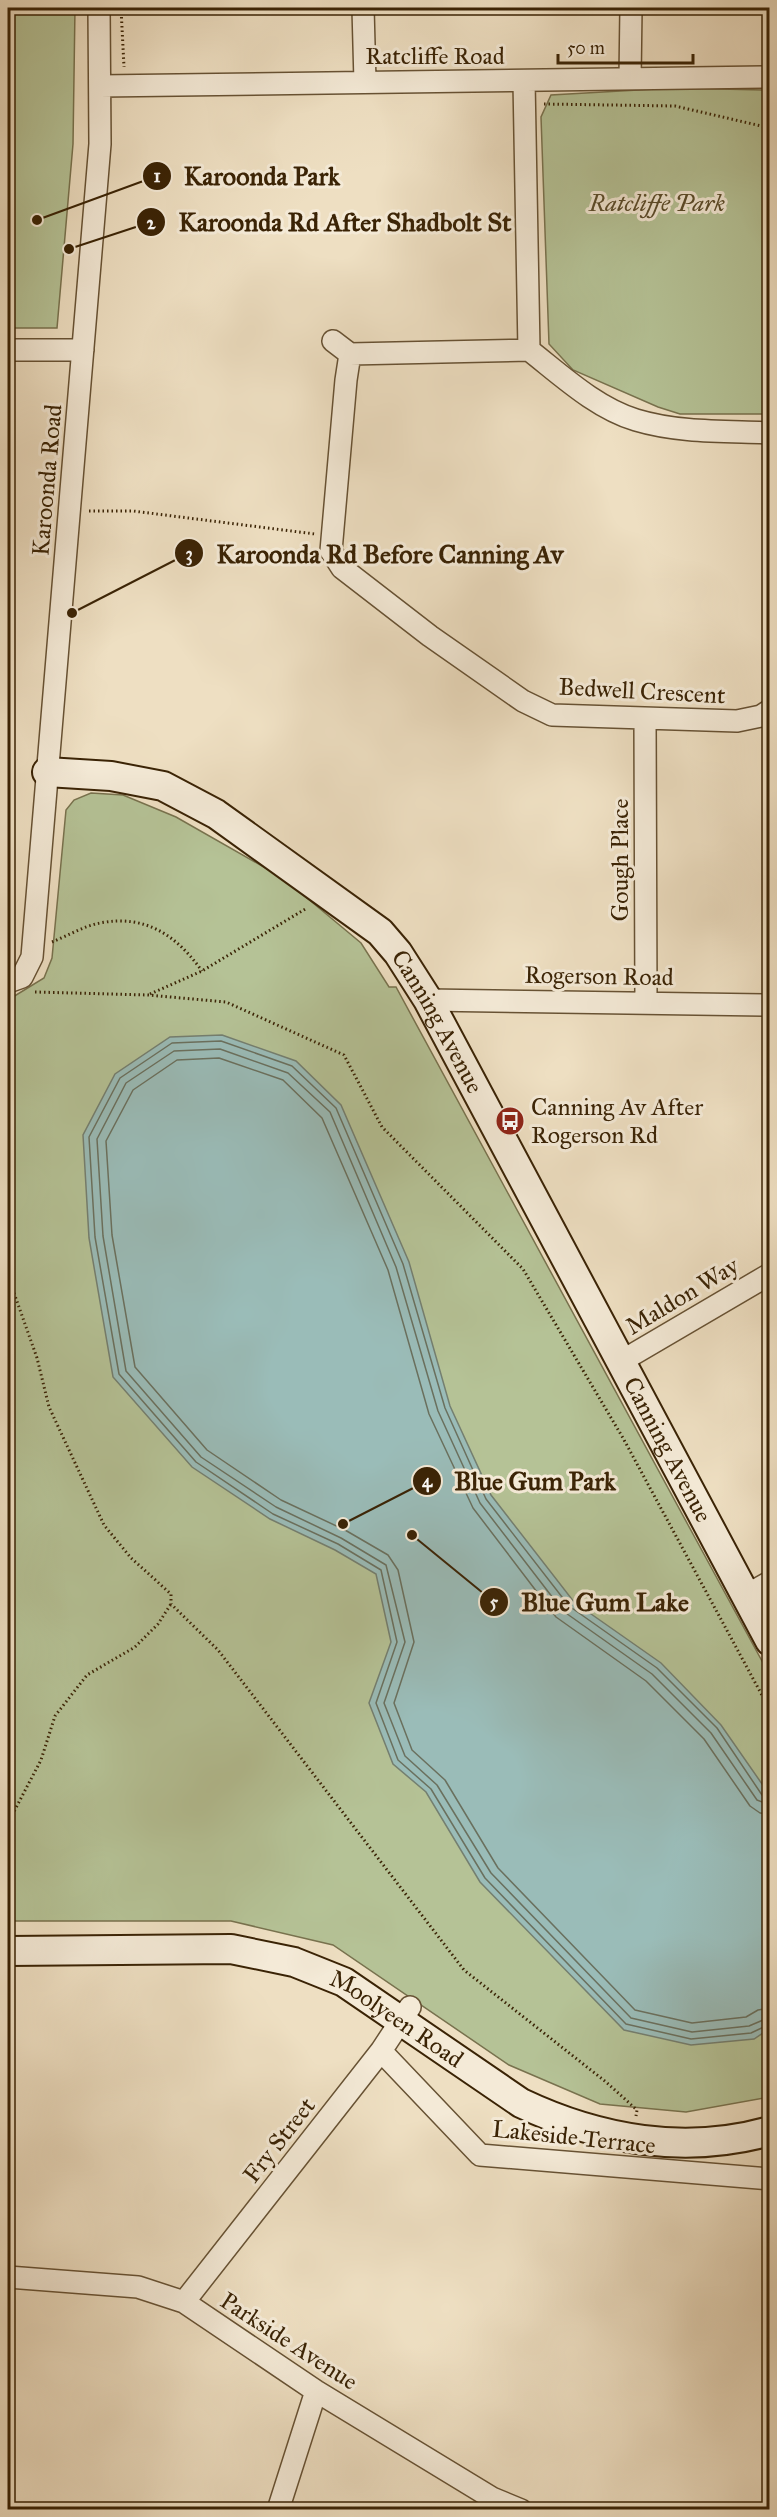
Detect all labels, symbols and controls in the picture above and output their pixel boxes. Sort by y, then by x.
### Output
scale bar [558,27,693,65]
text: 50 m [567,37,605,59]
street label: Ratcliffe Road [365,41,505,71]
callout: Karoonda Park [142,154,353,198]
text: Karoonda Park [184,160,341,192]
text: 1 [153,165,161,187]
park label: Ratcliffe Park [588,188,725,219]
callout: Karoonda Rd After Shadbolt St [136,200,523,244]
text: Karoonda Rd After Shadbolt St [179,206,512,238]
text: 2 [147,212,157,234]
street label: Karoonda Road [25,403,69,557]
callout: Karoonda Rd Before Canning Av [174,531,575,575]
text: Karoonda Rd Before Canning Av [217,538,565,571]
text: 3 [185,543,193,566]
street label: Bedwell Crescent [558,672,727,710]
street label: Gough Place [605,799,635,921]
street label: Canning Avenue [385,944,490,1099]
street label: Rogerson Road [524,960,674,992]
place label: Canning Av After Rogerson Rd [531,1092,703,1150]
bus stop icon: Canning Av After Rogerson Rd [494,1105,526,1137]
street label: Maldon Way [620,1250,745,1341]
street label: Canning Avenue [617,1372,719,1527]
callout: Blue Gum Park [412,1459,628,1503]
text: Blue Gum Park [454,1465,617,1497]
text: 4 [422,1470,433,1493]
callout: Blue Gum Lake [479,1580,700,1624]
text: Blue Gum Lake [521,1586,689,1618]
text: 5 [490,1591,499,1613]
street label: Moolyeen Road [326,1963,469,2074]
street label: Fry Street [236,2091,322,2189]
street label: Lakeside Terrace [491,2114,657,2160]
street label: Parkside Avenue [215,2285,363,2397]

